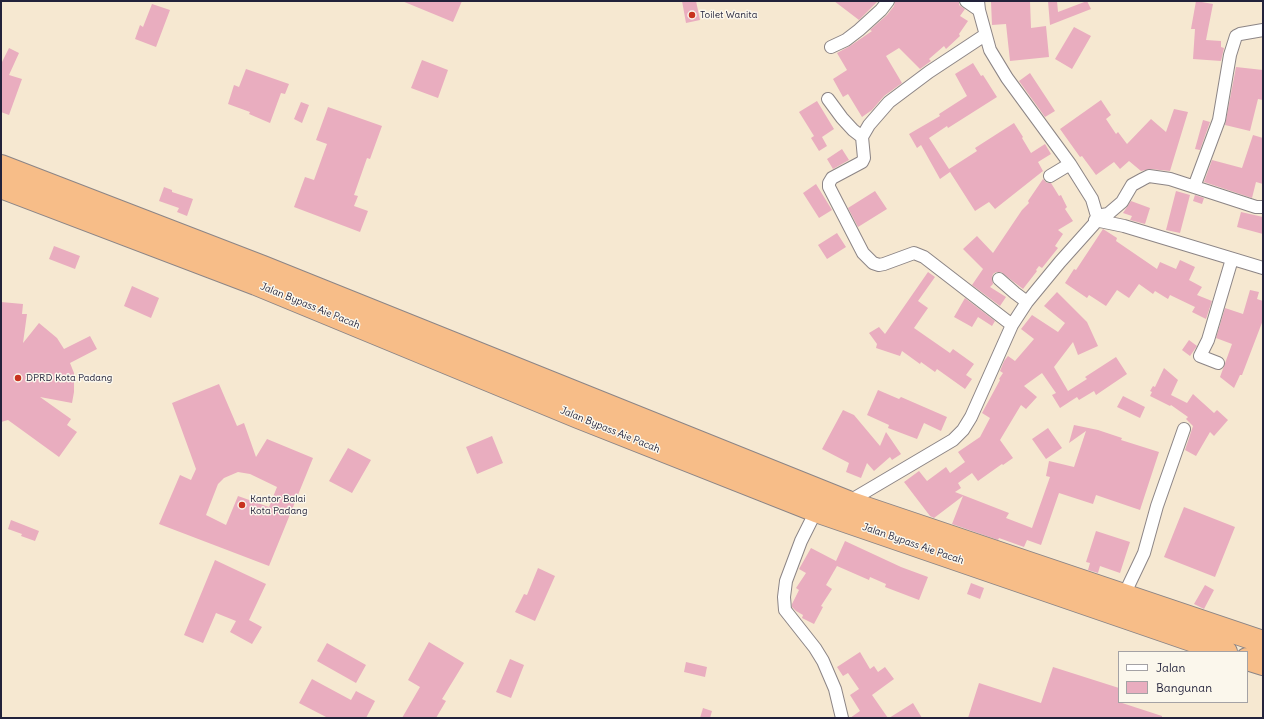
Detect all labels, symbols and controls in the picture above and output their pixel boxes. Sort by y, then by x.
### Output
place label: Toilet Wanita [700,9,757,21]
marker: Toilet Wanita [687,10,697,20]
street label: Jalan Bypass Aie Pacah [258,281,362,331]
place label: DPRD Kota Padang [26,372,112,384]
marker: DPRD Kota Padang [13,373,23,383]
street label: Jalan Bypass Aie Pacah [558,405,662,455]
place label: Kantor Balai Kota Padang [250,493,307,516]
marker: Kantor Balai Kota Padang [237,500,247,510]
street label: Jalan Bypass Aie Pacah [861,521,965,567]
legend [1118,651,1248,703]
text: Jalan [1156,660,1185,675]
text: Bangunan [1156,680,1212,695]

